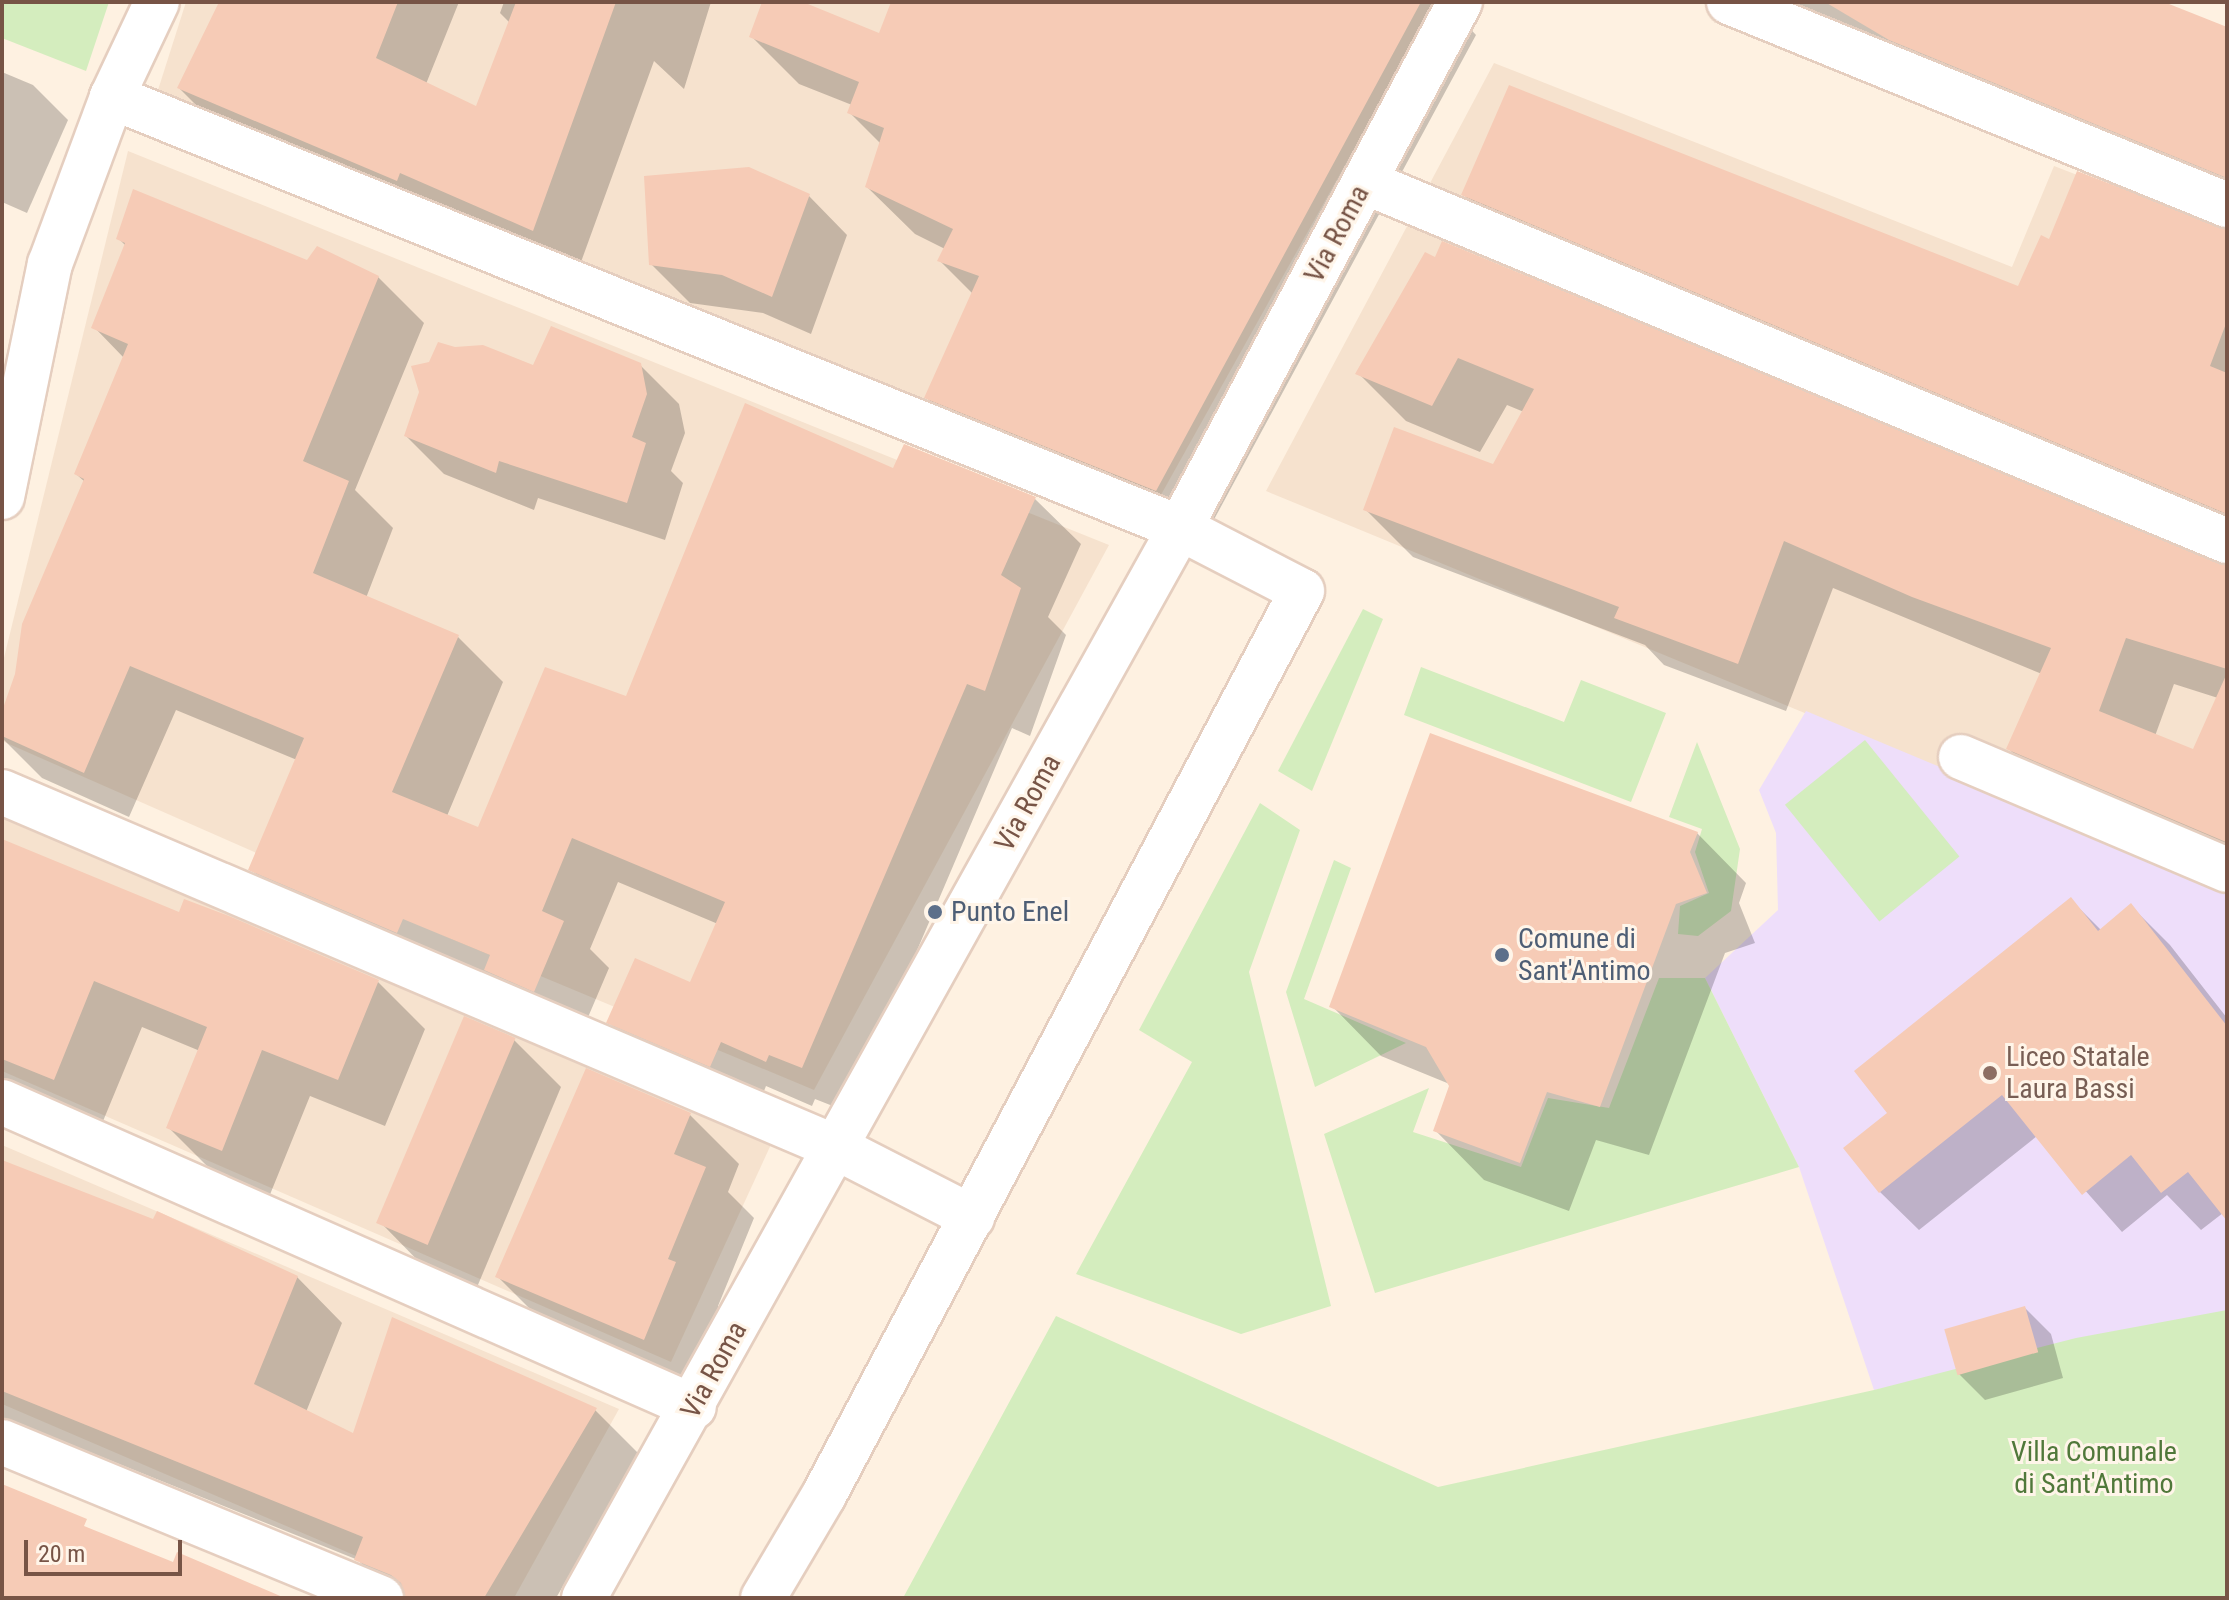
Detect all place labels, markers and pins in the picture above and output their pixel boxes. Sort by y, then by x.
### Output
place label: Punto Enel [951,895,1069,929]
marker: Punto Enel [926,903,944,921]
place label: Comune di Sant'Antimo [1518,922,1651,988]
marker: Comune di Sant'Antimo [1493,946,1511,964]
place label: Liceo Statale Laura Bassi [2006,1040,2150,1106]
marker: Liceo Statale Laura Bassi [1981,1064,1999,1082]

